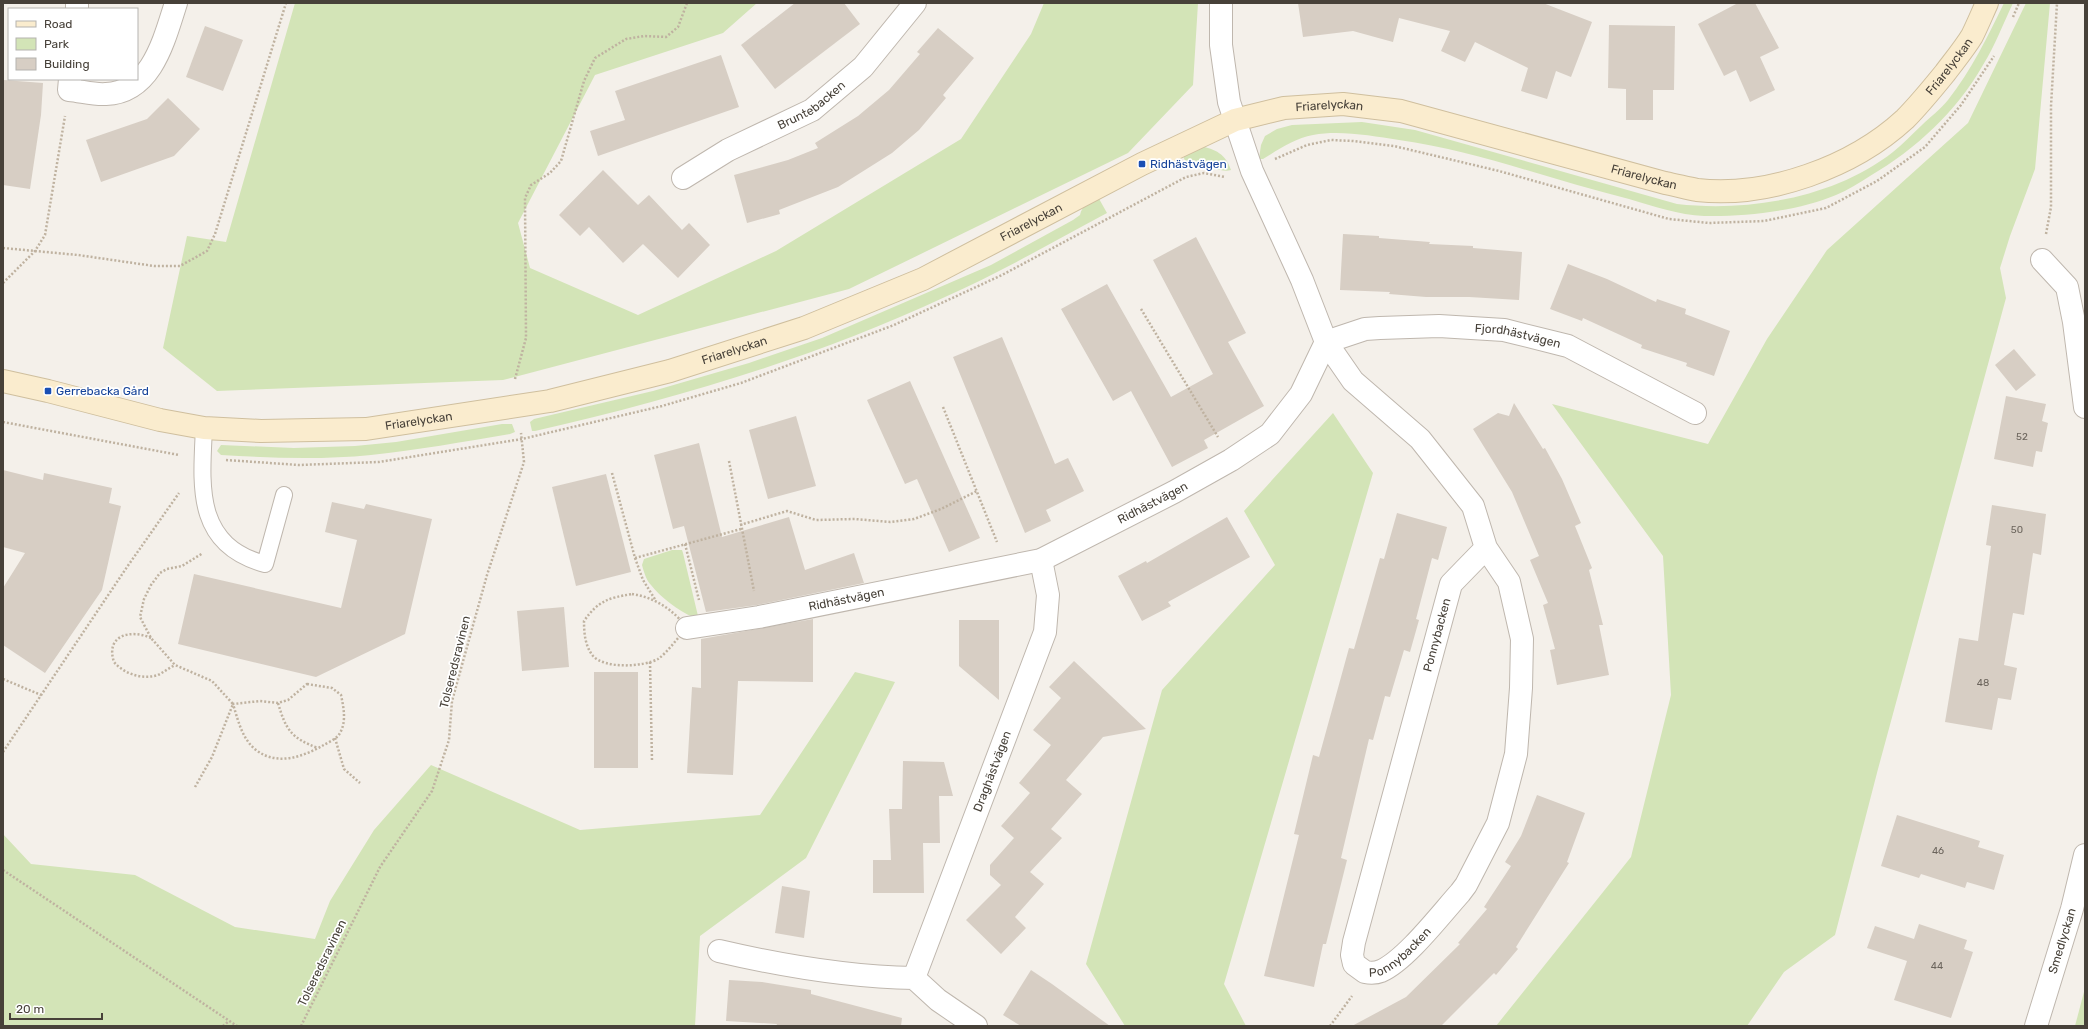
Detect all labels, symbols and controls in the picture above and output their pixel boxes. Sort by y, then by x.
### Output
legend [8,8,138,80]
text: Road [44,17,72,31]
street label: Friarelyckan [1923,36,1976,98]
text: Park [44,37,70,51]
text: Building [44,57,90,71]
street label: Bruntebacken [775,78,848,132]
street label: Friarelyckan [1295,97,1364,114]
place label: Ridhästvägen [1150,157,1227,171]
marker: Ridhästvägen [1137,159,1147,169]
street label: Friarelyckan [1609,162,1678,192]
street label: Friarelyckan [998,200,1065,244]
street label: Fjordhästvägen [1474,321,1562,351]
street label: Friarelyckan [700,333,769,367]
place label: Gerrebacka Gård [56,384,149,398]
marker: Gerrebacka Gård [43,386,53,396]
street label: Friarelyckan [384,409,453,433]
house number: 52 [2016,431,2028,443]
street label: Ridhästvägen [1115,479,1190,527]
house number: 50 [2011,524,2023,536]
street label: Ridhästvägen [807,585,885,614]
street label: Ponnybacken [1420,597,1454,673]
street label: Tolseredsravinen [437,614,473,710]
house number: 48 [1977,677,1989,689]
street label: Draghästvägen [971,729,1014,814]
house number: 46 [1932,845,1944,857]
street label: Smedlyckan [2045,906,2079,975]
street label: Tolseredsravinen [295,917,349,1009]
street label: Ponnybacken [1369,925,1434,980]
house number: 44 [1931,960,1943,972]
scale bar [10,995,102,1021]
text: 20 m [16,1002,44,1016]

